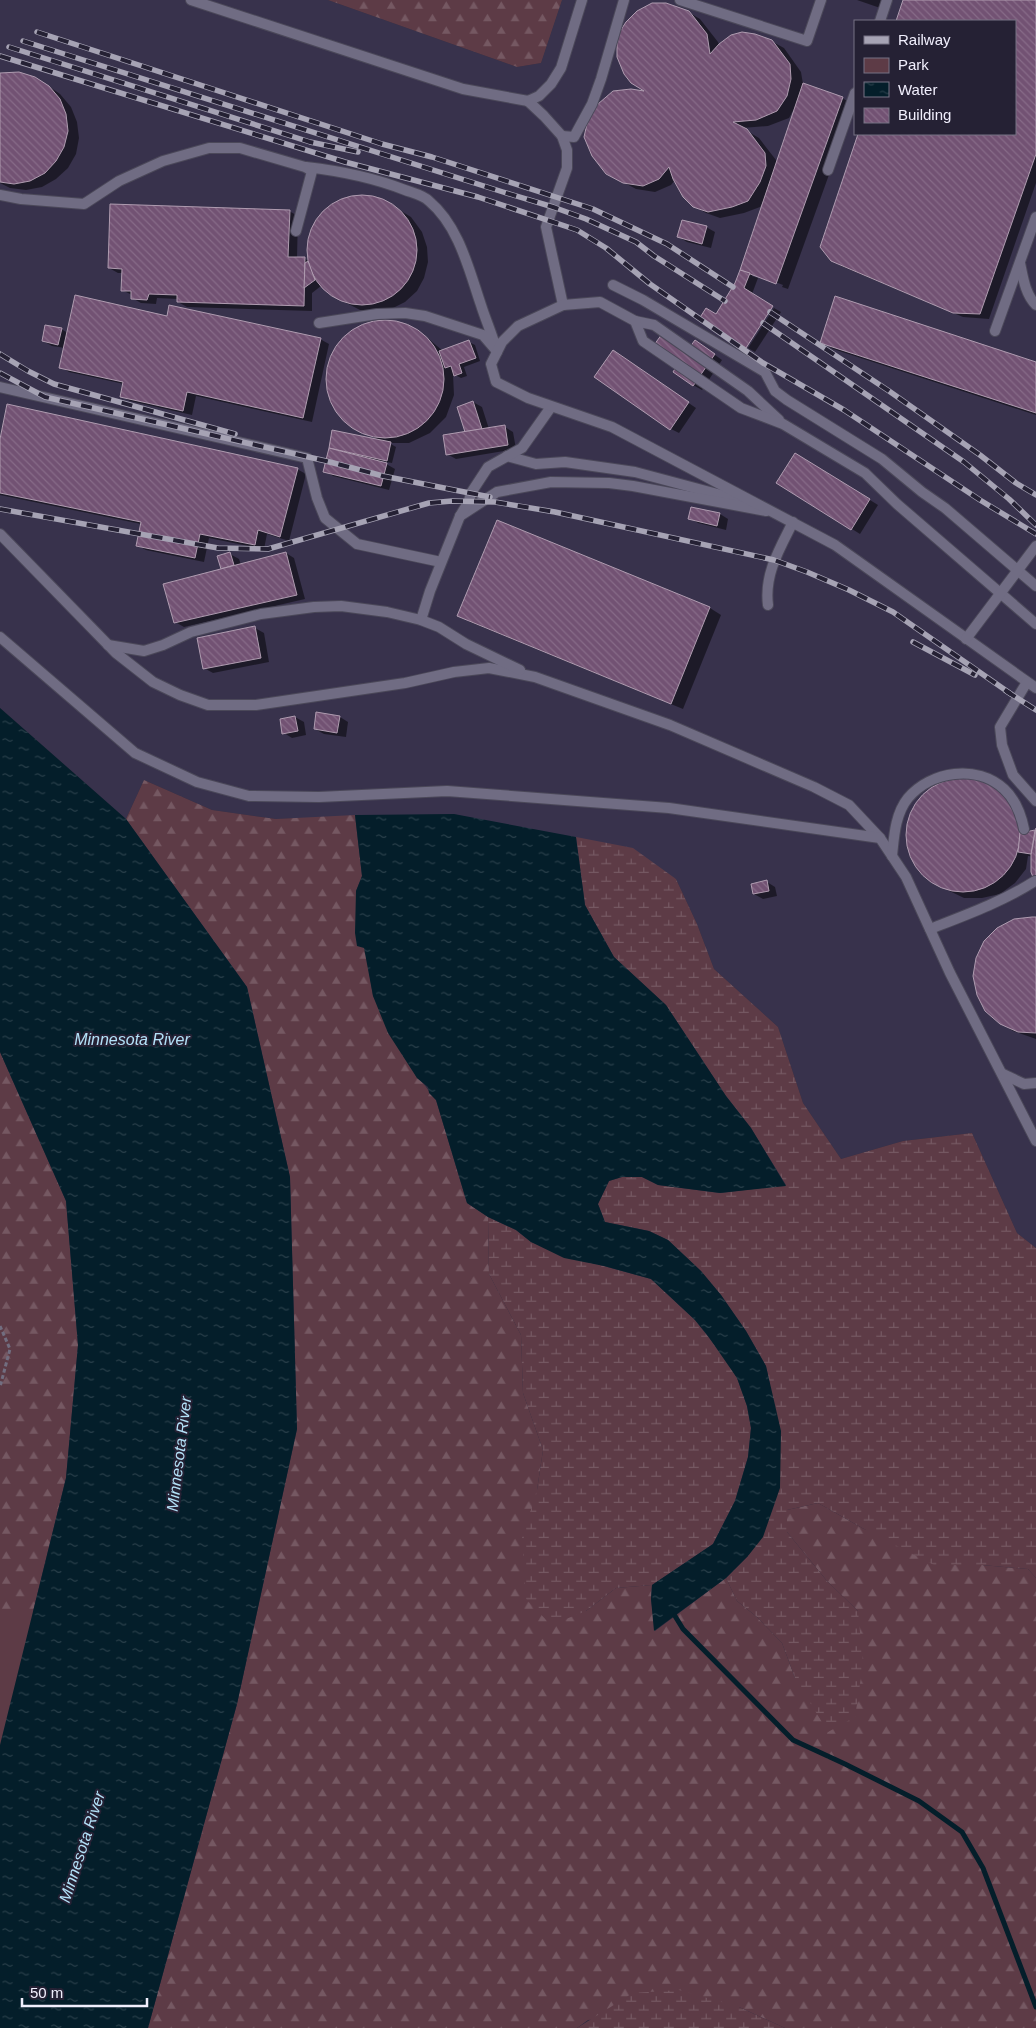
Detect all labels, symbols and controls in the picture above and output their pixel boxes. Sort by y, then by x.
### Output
legend [854,20,1016,135]
text: Railway [898,31,951,48]
text: Park [898,56,929,73]
text: Water [898,81,937,98]
text: Building [898,106,951,123]
water label: Minnesota River [74,1031,190,1048]
water label: Minnesota River [164,1395,195,1512]
water label: Minnesota River [56,1789,108,1905]
scale bar [22,1976,148,2008]
text: 50 m [30,1984,63,2001]

